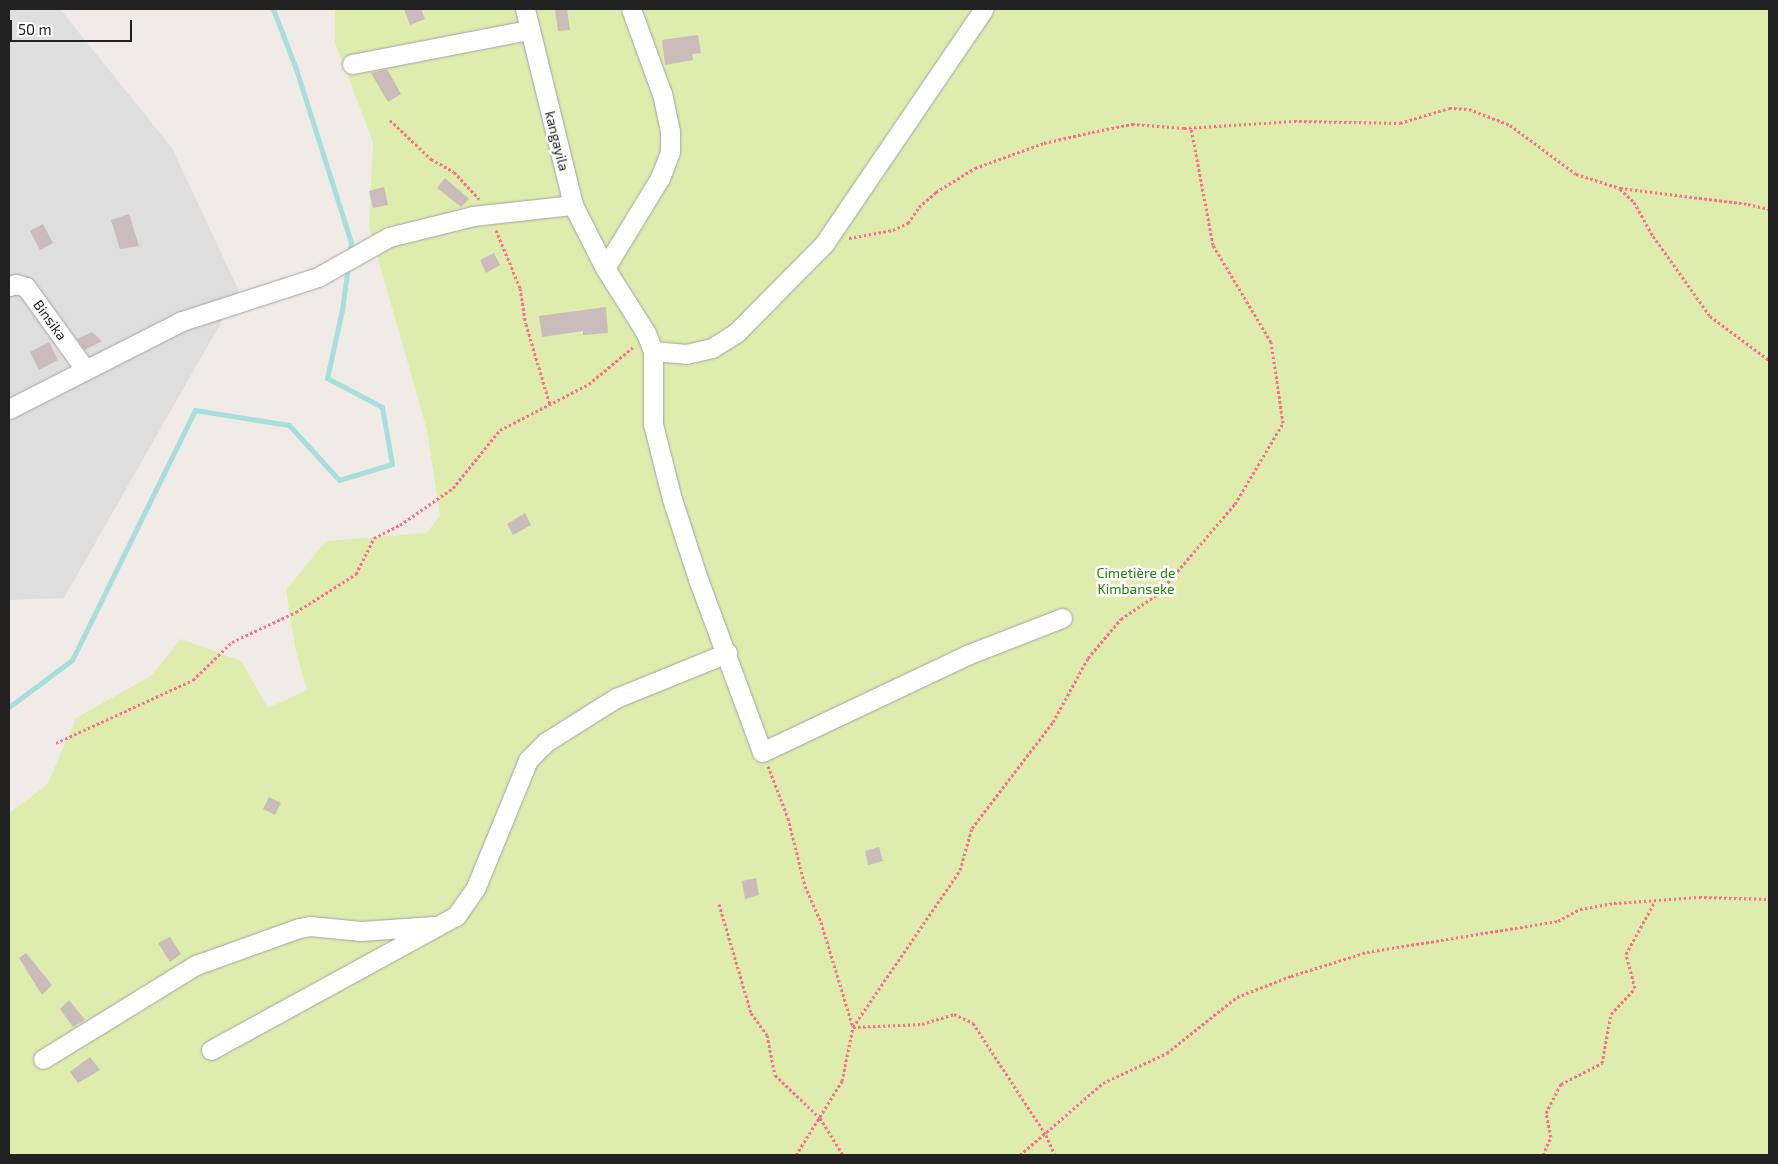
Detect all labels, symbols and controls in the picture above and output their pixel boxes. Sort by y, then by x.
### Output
scale bar [12,10,135,42]
text: 50 m [18,20,52,38]
street label: kangayila [541,109,573,173]
street label: Binsika [30,297,70,343]
park label: Cimetière de Kimbanseke [1096,565,1176,598]

